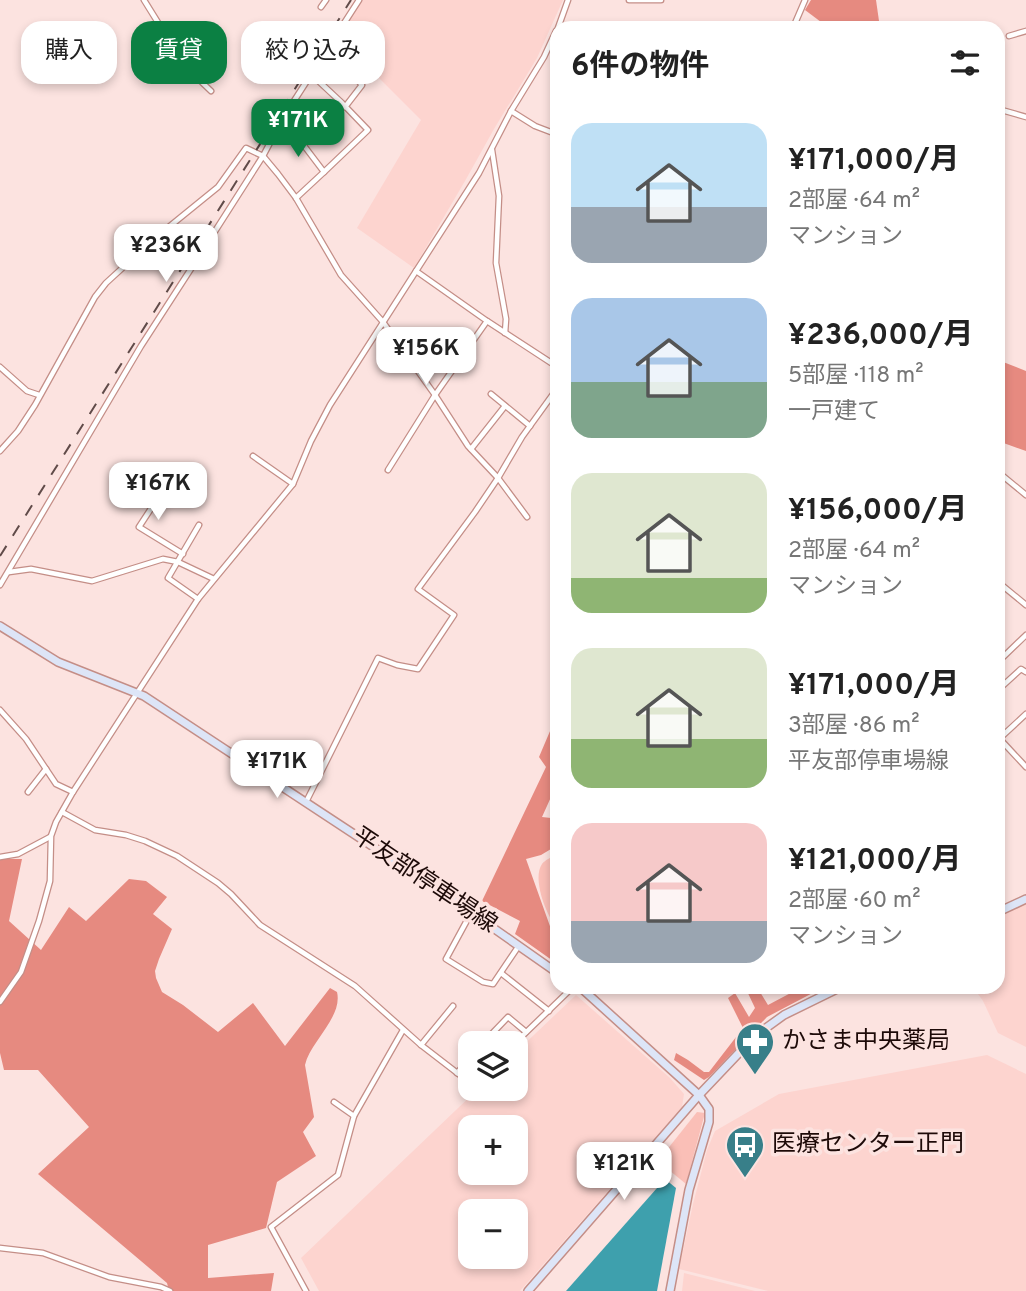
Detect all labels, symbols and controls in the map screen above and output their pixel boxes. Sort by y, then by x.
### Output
chip: 購入 [21,21,117,84]
chip: 賃貸 [131,21,227,84]
chip: 絞り込み [241,21,385,84]
icon: filters [946,44,984,82]
text: 6件の物件 [571,49,709,86]
pin: ¥171K [249,100,347,159]
text: ¥171K [267,107,329,136]
text: ¥171,000/月 [788,143,960,180]
icon: home [627,151,711,235]
text: 2部屋 · 64 m² [788,187,920,216]
text: マンション [788,223,903,252]
pin: ¥236K [117,224,215,284]
text: ¥236K [130,232,202,261]
text: ¥236,000/月 [788,318,974,355]
icon: home [627,326,711,410]
pin: ¥156K [377,328,475,387]
text: ¥156K [392,335,460,364]
text: 5部屋 · 118 m² [788,362,924,391]
text: 一戸建て [788,398,880,427]
pin: ¥167K [109,462,207,522]
text: ¥167K [125,470,191,499]
text: ¥156,000/月 [788,493,968,530]
icon: home [627,501,711,585]
text: 2部屋 · 64 m² [788,537,920,566]
text: マンション [788,573,903,602]
text: ¥171,000/月 [788,668,960,705]
icon: home [627,676,711,760]
text: 3部屋 · 86 m² [788,712,920,741]
pin: ¥171K [228,740,326,800]
text: ¥171K [246,748,308,777]
text: 平友部停車場線 [788,748,949,777]
street label: 平友部停車場線 [346,822,502,940]
text: ¥121,000/月 [788,843,961,880]
icon: home [627,851,711,935]
text: 2部屋 · 60 m² [788,887,921,916]
text: マンション [788,923,903,952]
pharmacy icon: かさま中央薬局 [734,1021,776,1076]
place label: かさま中央薬局 [782,1027,950,1057]
map controls [458,1031,528,1269]
button: layers [458,1031,528,1101]
button: + [458,1115,528,1185]
bus stop icon: 医療センター正門 [724,1124,766,1179]
place label: 医療センター正門 [772,1130,964,1160]
pin: ¥121K [575,1142,673,1202]
text: ¥121K [593,1150,655,1179]
button: − [458,1199,528,1269]

